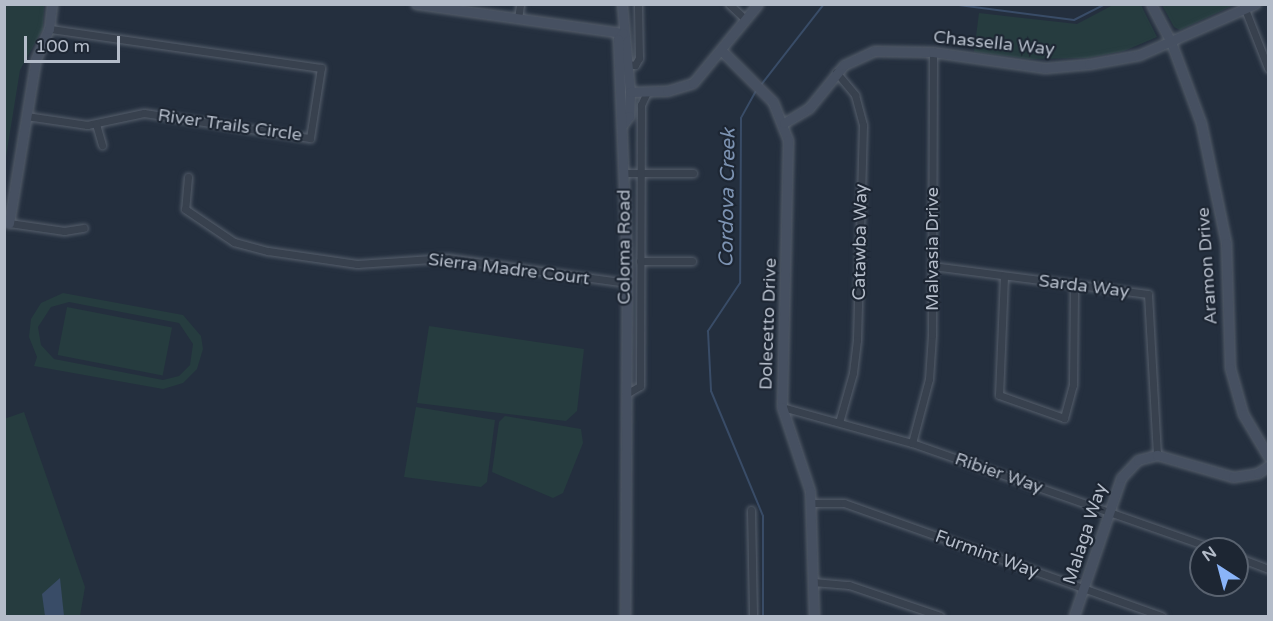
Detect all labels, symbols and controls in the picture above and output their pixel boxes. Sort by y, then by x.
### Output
scale bar [27,24,123,62]
street label: Chassella Way [932,26,1056,60]
text: 100 m [35,35,90,57]
street label: River Trails Circle [156,104,304,146]
water label: Cordova Creek [715,128,741,268]
street label: Catawba Way [848,183,872,301]
street label: Malvasia Drive [921,187,943,311]
street label: Coloma Road [613,189,635,305]
street label: Aramon Drive [1192,207,1222,325]
street label: Sierra Madre Court [427,248,591,290]
street label: Dolecetto Drive [755,258,781,390]
street label: Sarda Way [1037,270,1131,302]
street label: Ribier Way [952,448,1046,498]
street label: Malaga Way [1058,481,1112,587]
street label: Furmint Way [932,525,1042,583]
north arrow [1189,537,1249,597]
text: N [1199,542,1221,566]

